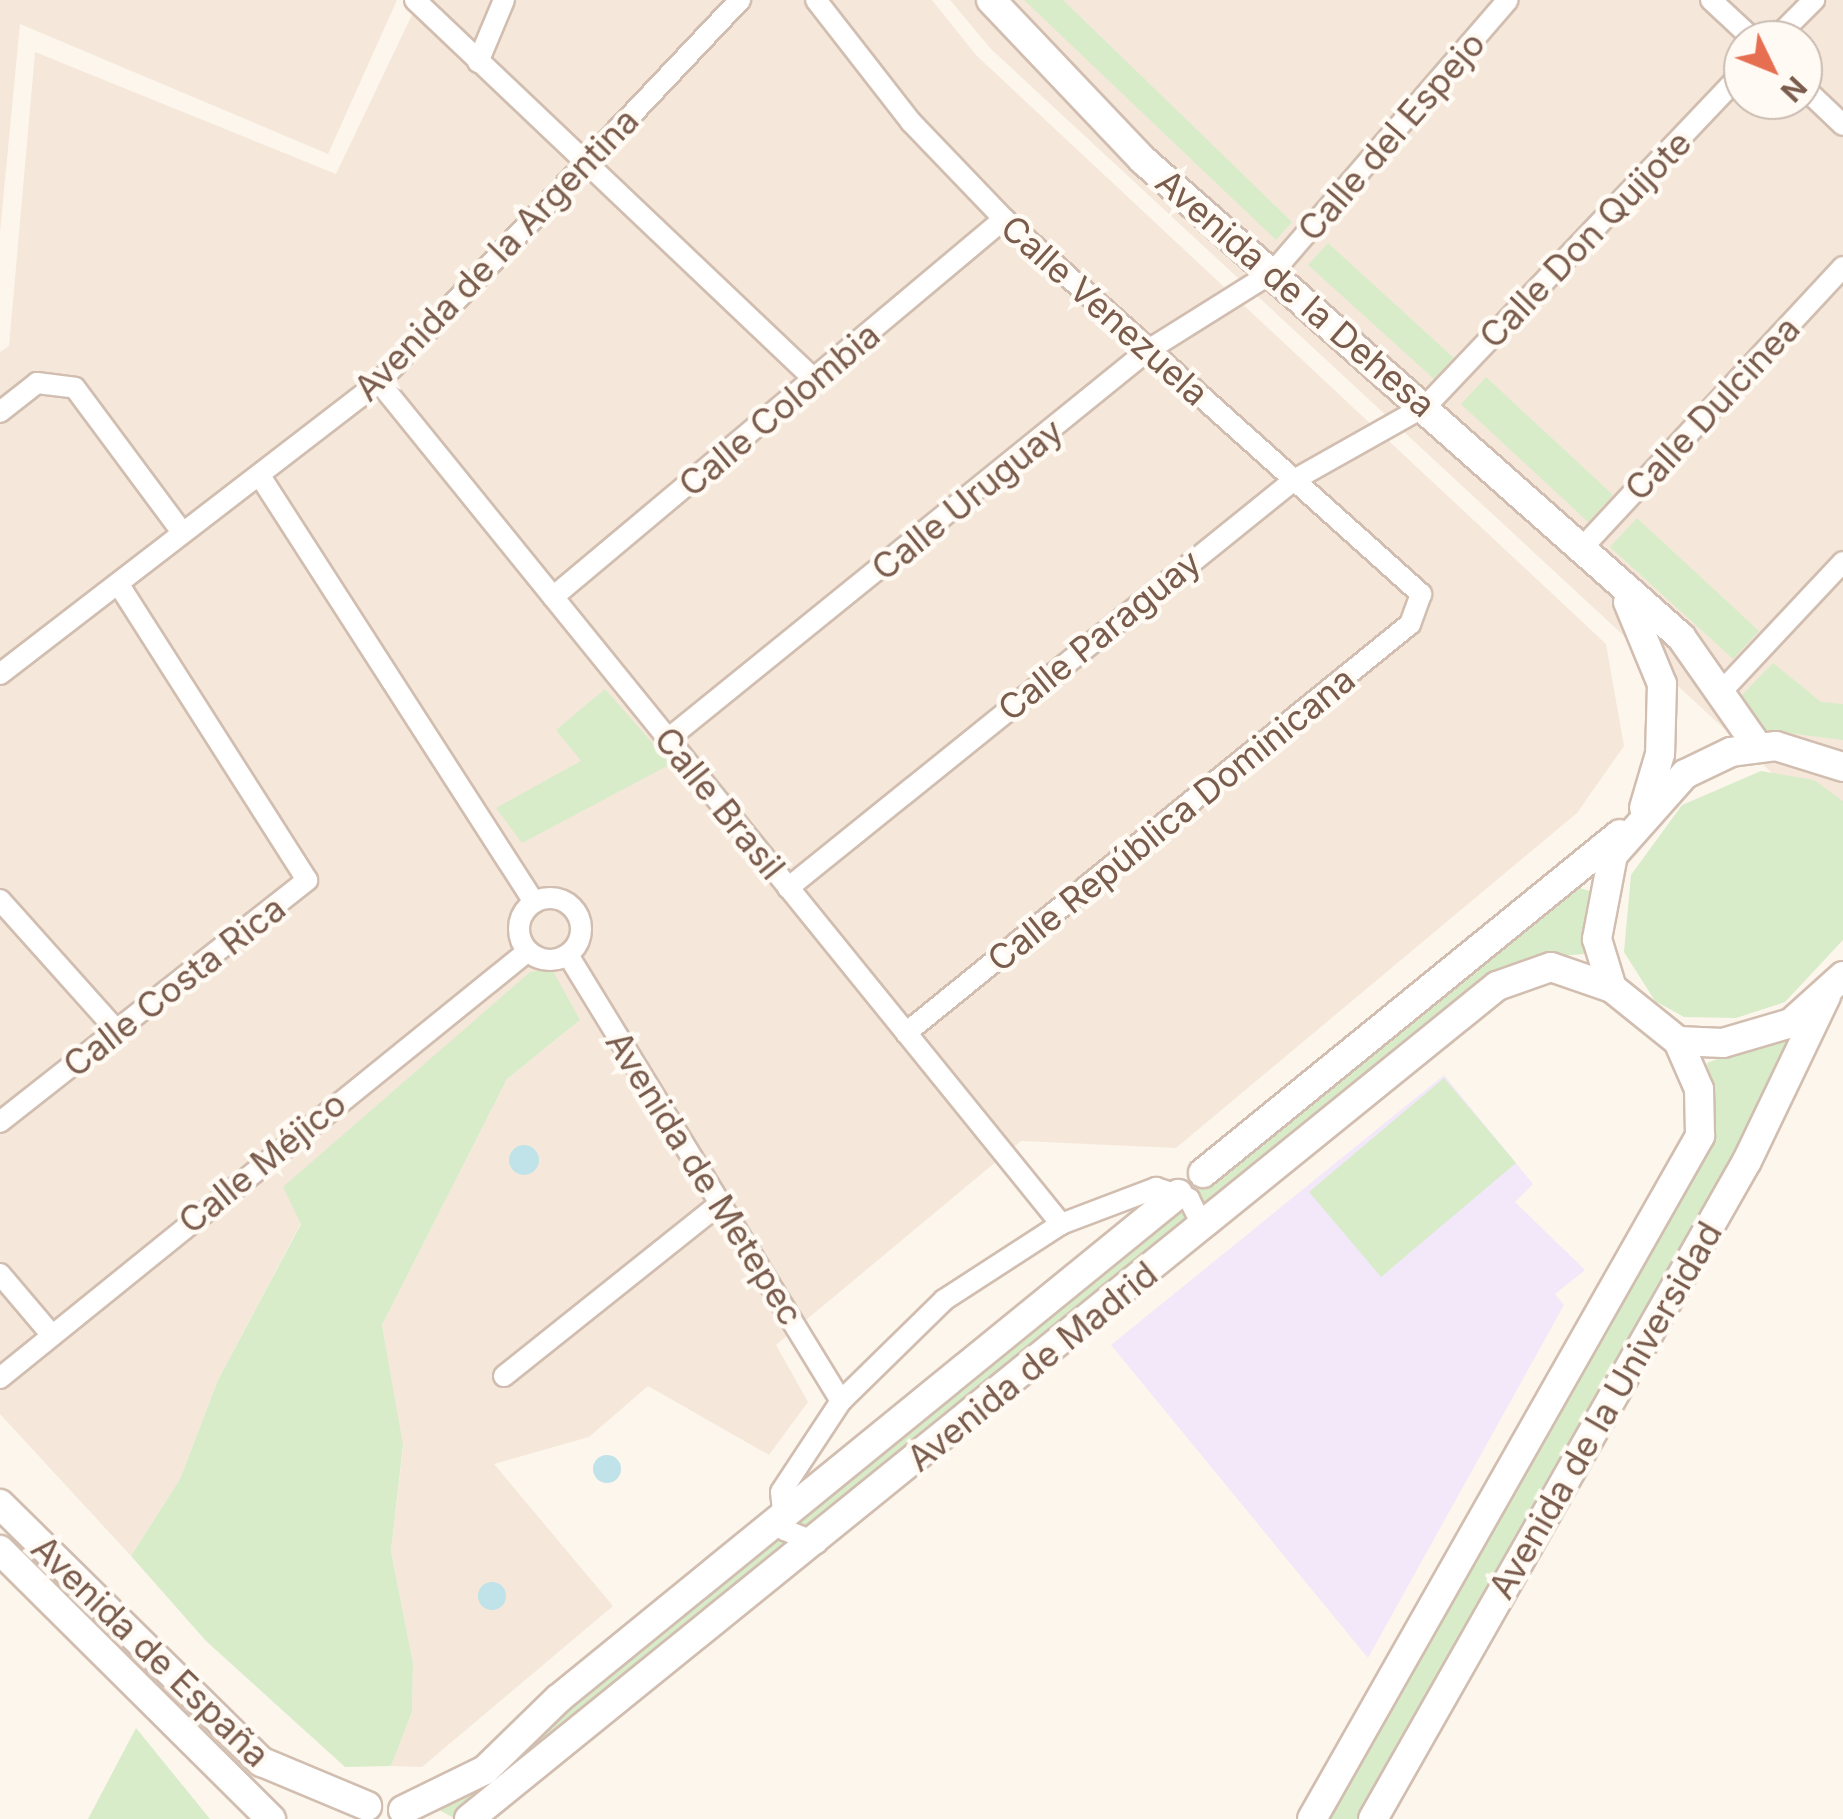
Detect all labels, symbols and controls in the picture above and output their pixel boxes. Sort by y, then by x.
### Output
north arrow [1723,20,1823,120]
street label: Calle del Espejo [1289,23,1493,249]
text: N [1774,70,1813,108]
street label: Avenida de la Argentina [345,99,647,409]
street label: Calle Don Quijote [1471,122,1699,356]
street label: Avenida de la Dehesa [1148,160,1444,426]
street label: Calle Venezuela [993,206,1217,414]
street label: Calle Dulcinea [1616,307,1808,509]
street label: Calle Colombia [670,313,888,505]
street label: Calle Uruguay [863,409,1071,589]
street label: Calle Paraguay [989,541,1209,729]
street label: Calle República Dominicana [979,658,1363,980]
street label: Calle Brasil [646,718,794,888]
street label: Calle Costa Rica [55,886,293,1086]
street label: Avenida de Metepec [598,1023,812,1333]
street label: Calle Méjico [170,1082,354,1242]
street label: Avenida de la Universidad [1480,1214,1730,1606]
street label: Avenida de Madrid [899,1252,1165,1480]
street label: Avenida de España [23,1527,279,1775]

